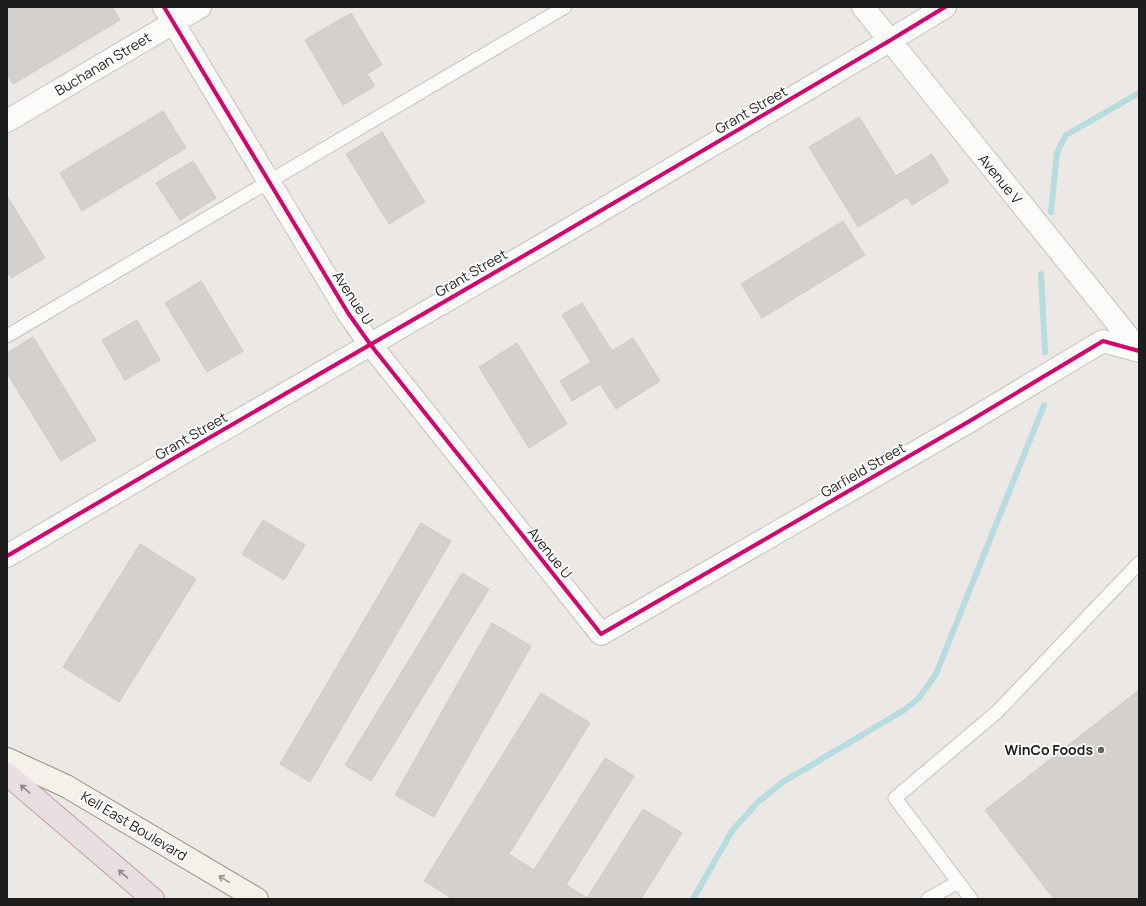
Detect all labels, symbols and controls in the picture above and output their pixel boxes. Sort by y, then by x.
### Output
street label: Buchanan Street [51,27,155,100]
street label: Grant Street [711,81,791,138]
street label: Avenue V [974,150,1027,208]
street label: Grant Street [431,244,511,301]
street label: Avenue U [329,267,378,328]
street label: Grant Street [151,407,231,464]
street label: Garfield Street [817,437,909,501]
street label: Avenue U [524,523,577,582]
place label: WinCo Foods [1005,740,1093,759]
marker: WinCo Foods [1096,745,1106,755]
one-way arrow [19,785,30,794]
street label: Kell East Boulevard [78,786,191,865]
one-way arrow [118,869,129,878]
one-way arrow [218,875,230,883]

